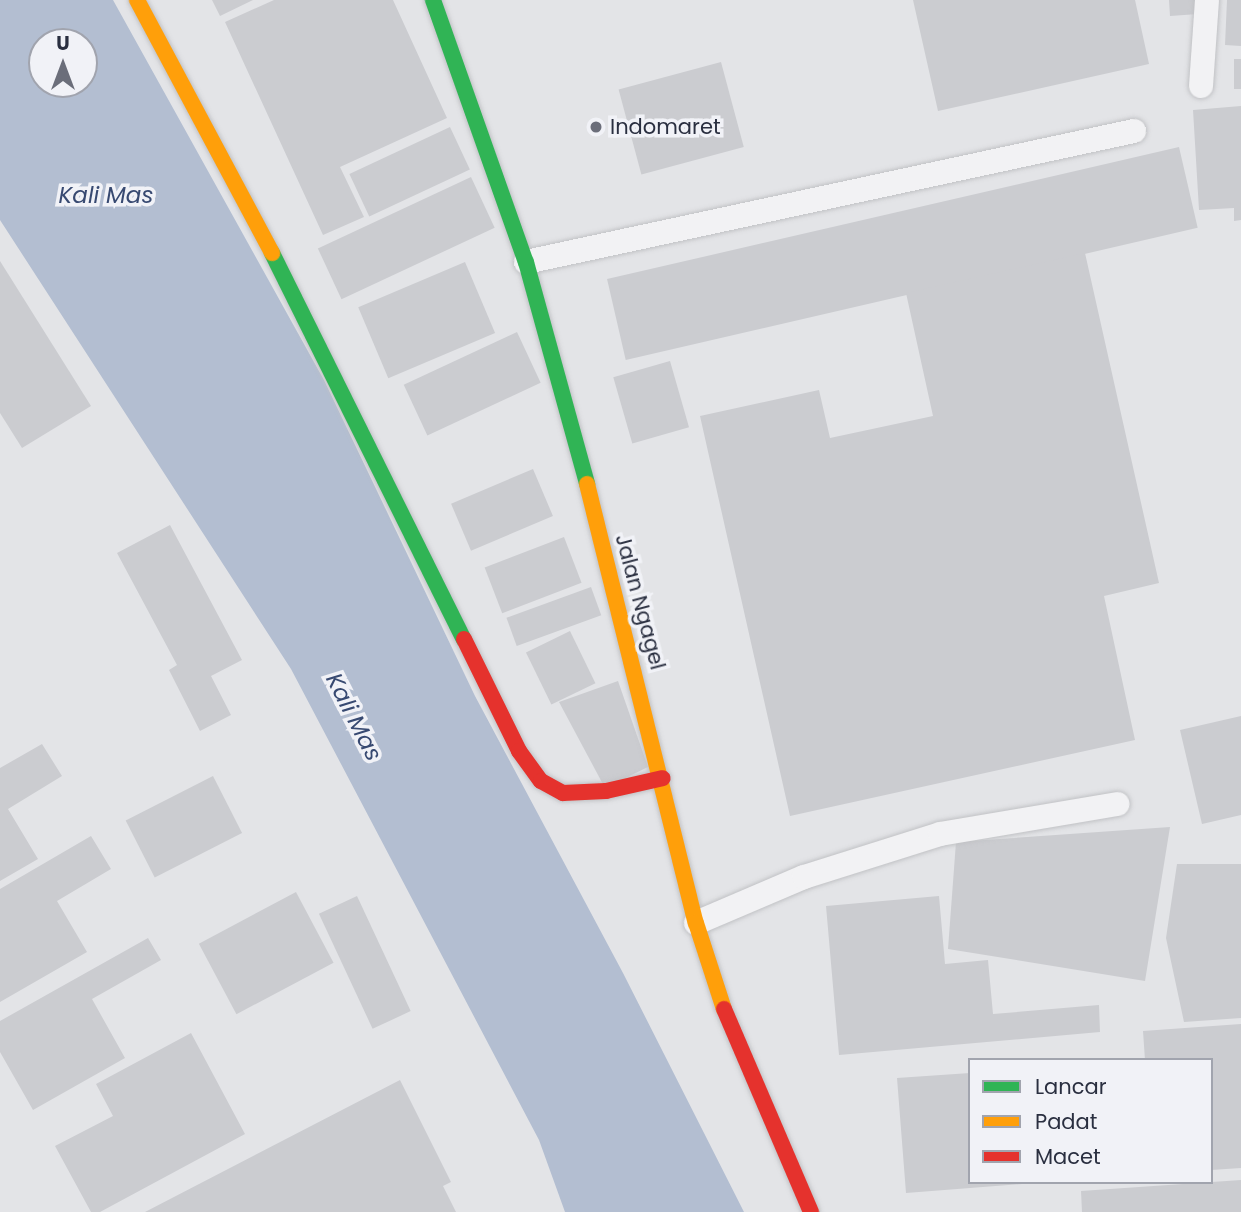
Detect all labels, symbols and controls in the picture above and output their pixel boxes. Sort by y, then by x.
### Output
north arrow [28,28,98,98]
text: U [56,30,70,57]
place label: Indomaret [610,114,721,140]
marker: Indomaret [588,119,604,135]
water label: Kali Mas [59,181,153,209]
street label: Jalan Ngagel [610,531,670,673]
water label: Kali Mas [320,668,388,766]
legend [968,1058,1213,1184]
text: Lancar [1035,1072,1106,1101]
text: Padat [1035,1107,1097,1136]
text: Macet [1035,1142,1101,1171]

